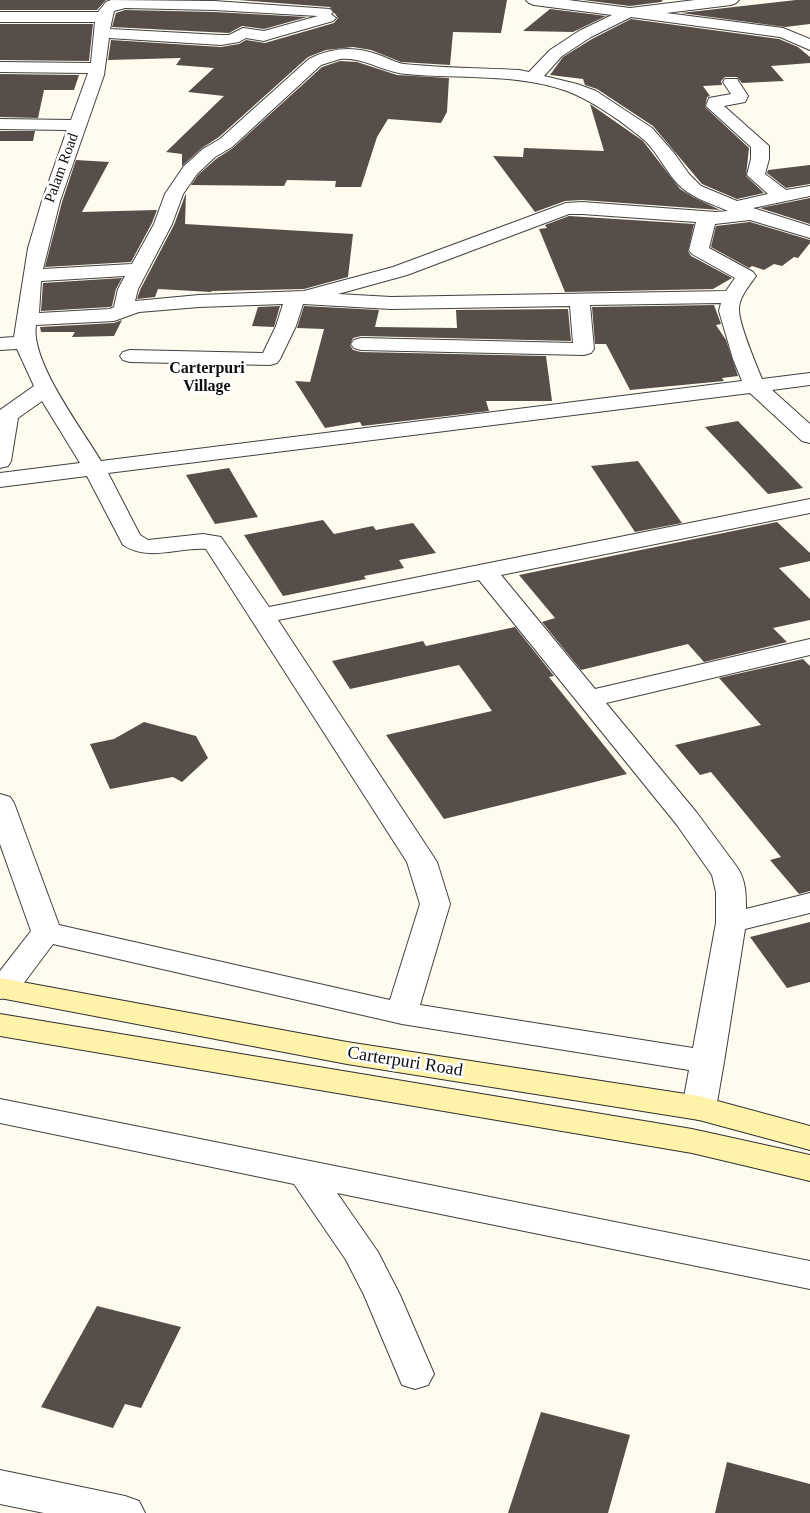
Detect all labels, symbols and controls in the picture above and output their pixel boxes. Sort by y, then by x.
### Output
street label: Palam Road [39,126,85,210]
district label: Carterpuri Village [166,359,248,397]
street label: Carterpuri Road [337,1041,473,1083]

